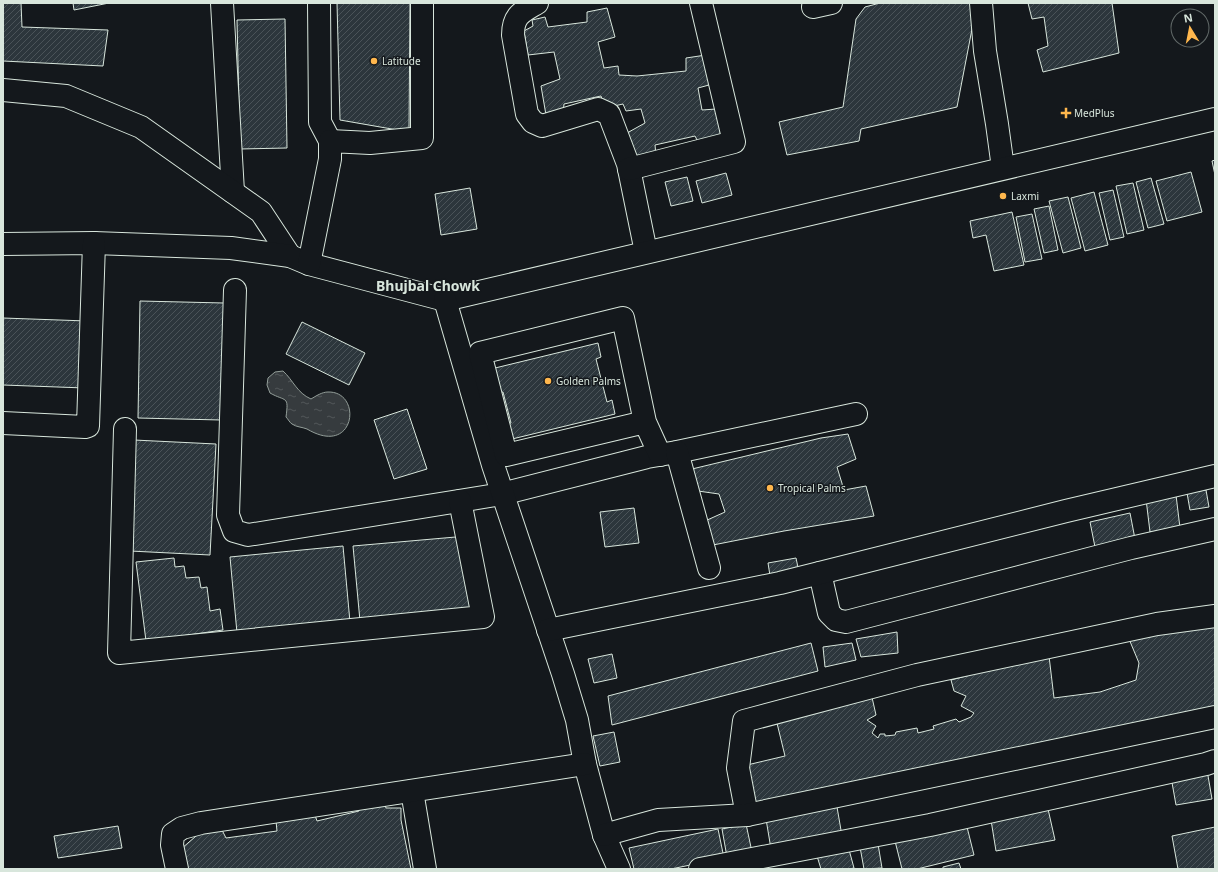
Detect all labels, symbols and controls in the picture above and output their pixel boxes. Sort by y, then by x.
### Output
north arrow [1170,8,1210,48]
text: N [1182,9,1194,26]
place label: Latitude [382,54,421,68]
marker: Latitude [369,56,379,66]
place label: MedPlus [1074,106,1115,120]
marker: MedPlus [1061,108,1071,118]
place label: Laxmi [1011,189,1039,203]
marker: Laxmi [998,191,1008,201]
district label: Bhujbal Chowk [376,276,480,295]
place label: Golden Palms [556,374,621,388]
marker: Golden Palms [543,376,553,386]
place label: Tropical Palms [778,481,846,495]
marker: Tropical Palms [765,483,775,493]

